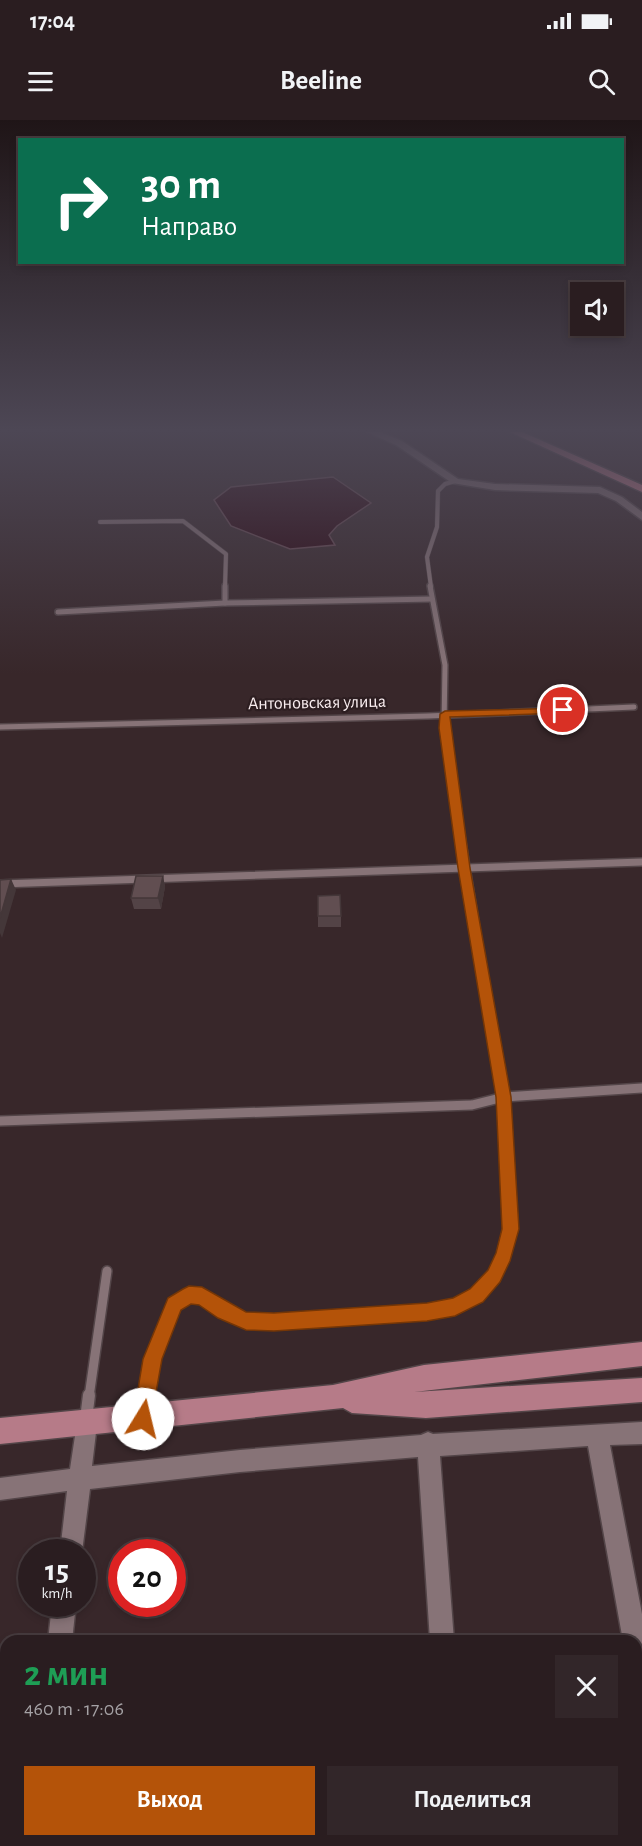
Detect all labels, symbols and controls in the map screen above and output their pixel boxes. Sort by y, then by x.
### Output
text: 17:04 [30,10,75,32]
icon: menu [24,65,57,98]
icon: search [585,65,618,98]
text: Beeline [280,67,362,94]
icon: right [42,162,120,240]
text: 30 m [141,164,221,206]
text: Направо [141,213,237,240]
map controls [570,282,624,336]
button: sound [570,282,624,336]
pin [537,684,588,735]
street label: Антоновская улица [248,693,386,713]
icon: arrive [546,693,579,726]
position arrow [111,1387,175,1451]
speed limit sign: 20 [108,1539,186,1617]
text: 15 [45,1556,69,1586]
text: km/h [42,1586,72,1601]
button: close [555,1655,618,1718]
text: 2 мин [24,1656,108,1692]
text: 460 m · 17:06 [24,1699,124,1719]
button: Выход [24,1766,315,1835]
button: Поделиться [327,1766,618,1835]

